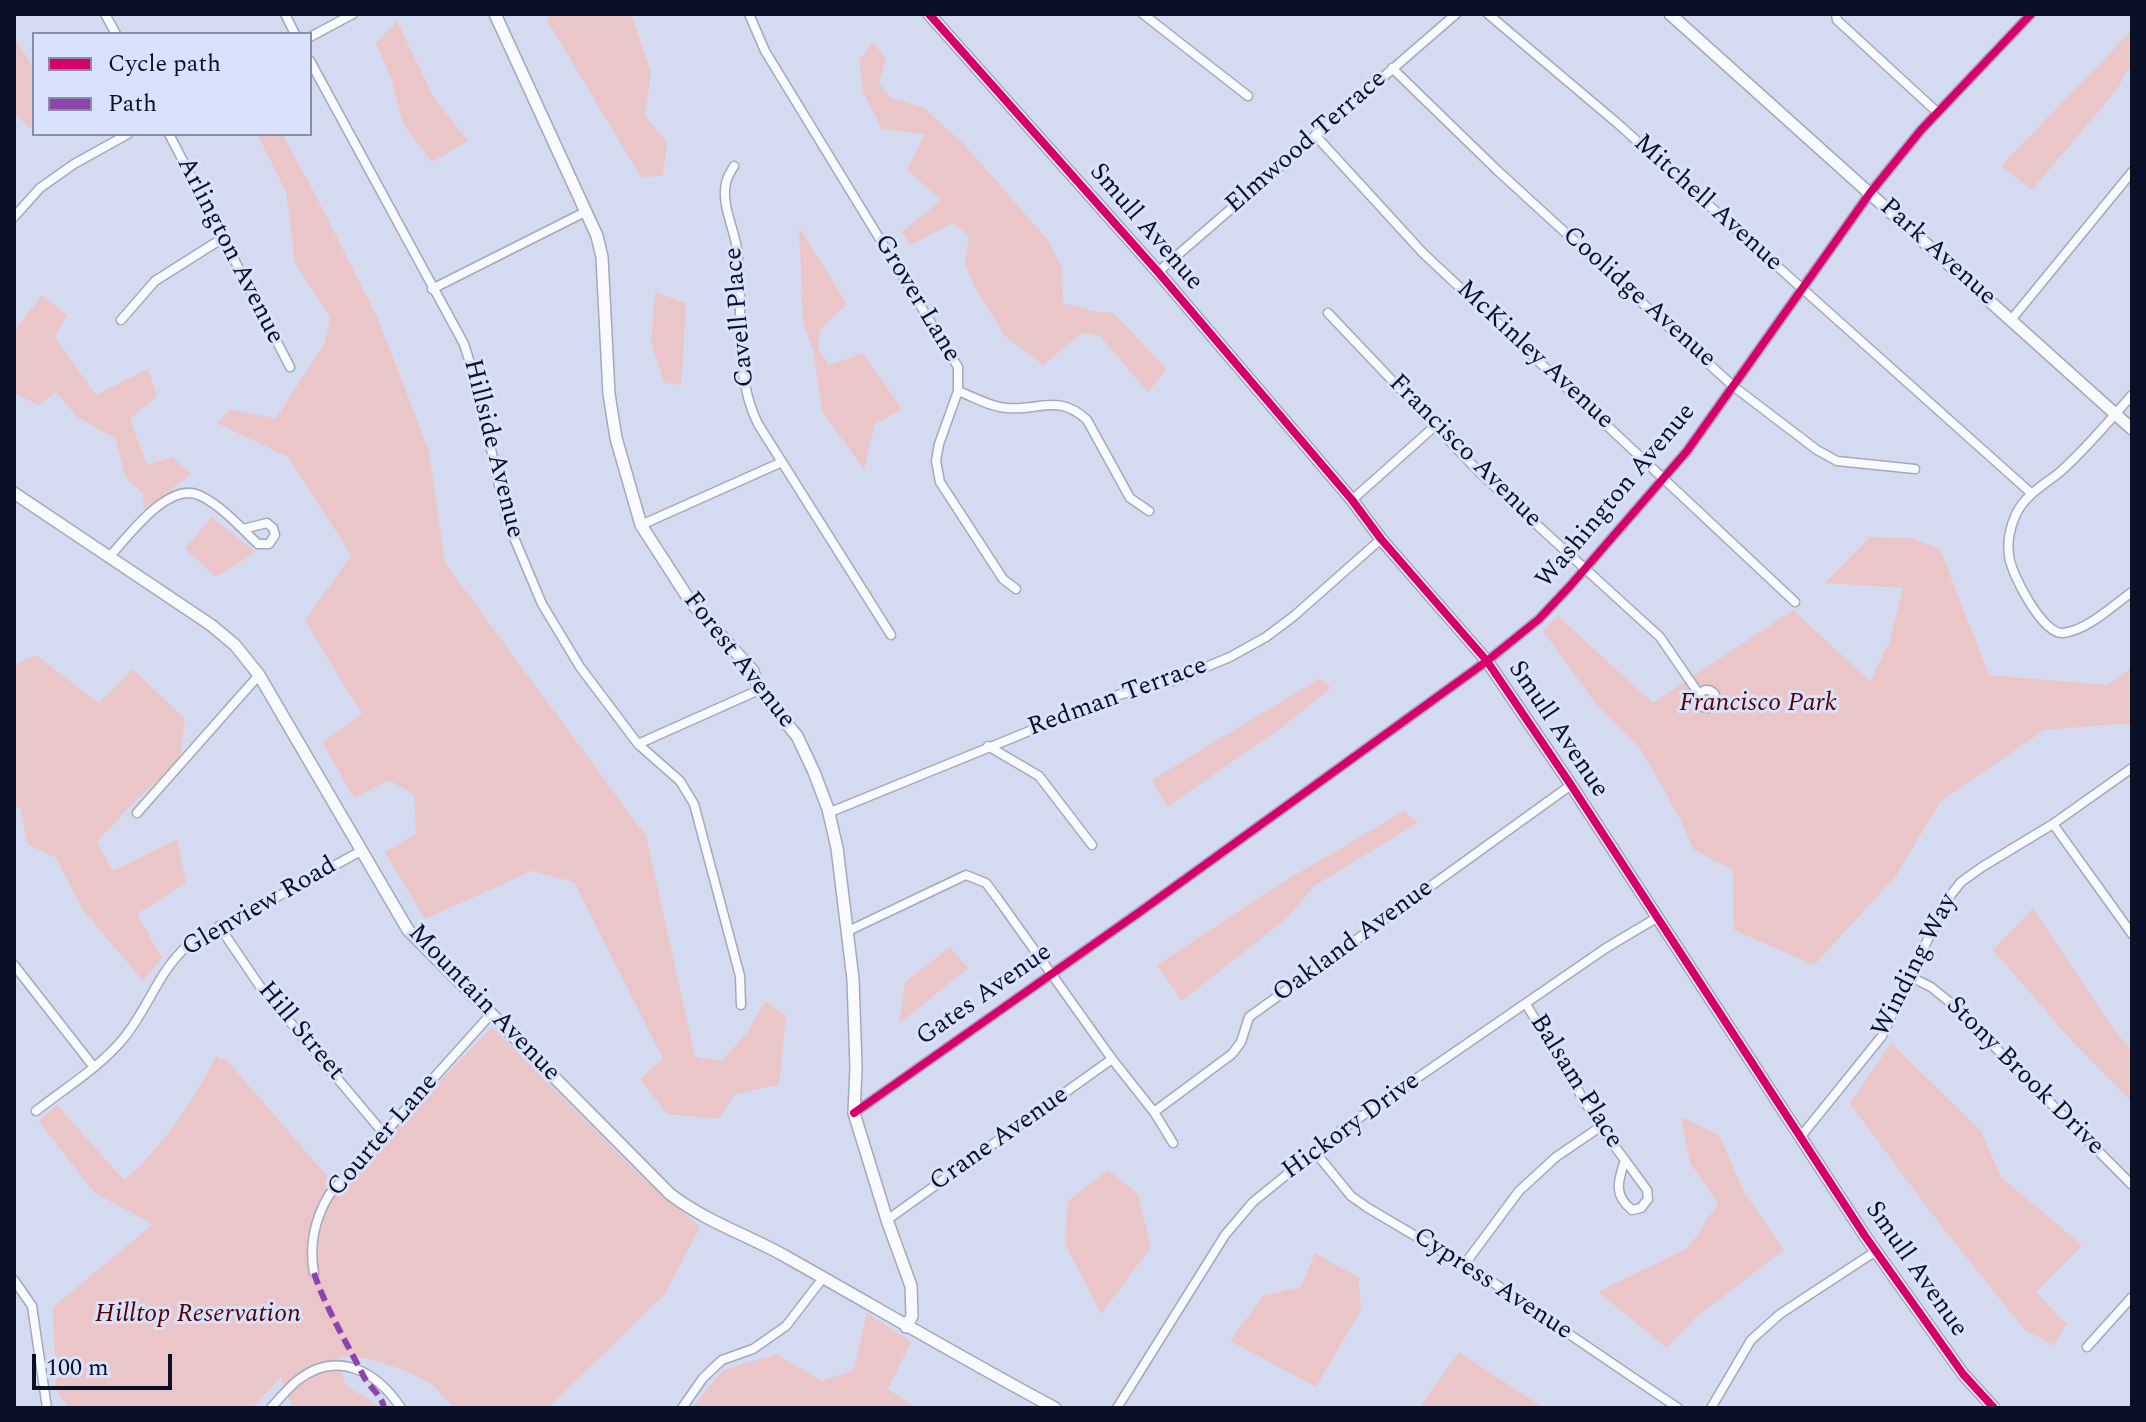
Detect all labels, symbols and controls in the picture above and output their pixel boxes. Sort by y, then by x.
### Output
legend [32,32,312,136]
text: Cycle path [108,46,221,82]
street label: Elmwood Terrace [1220,65,1394,221]
text: Path [108,86,157,122]
street label: Mitchell Avenue [1626,129,1788,279]
street label: Arlington Avenue [168,152,290,350]
street label: Smull Avenue [1081,158,1209,298]
street label: Park Avenue [1872,193,2002,313]
street label: Coolidge Avenue [1555,221,1721,375]
street label: Grover Lane [866,230,966,368]
street label: Cavell Place [719,246,763,388]
street label: McKinley Avenue [1449,275,1619,437]
street label: Hillside Avenue [455,356,529,542]
street label: Francisco Avenue [1381,369,1547,535]
street label: Washington Avenue [1530,398,1704,596]
street label: Forest Avenue [675,587,801,735]
street label: Redman Terrace [1024,651,1212,745]
street label: Smull Avenue [1500,656,1614,804]
park label: Francisco Park [1679,689,1837,721]
street label: Glenview Road [177,851,343,965]
street label: Oakland Avenue [1268,873,1440,1011]
street label: Winding Way [1866,889,1966,1043]
street label: Mountain Avenue [400,919,566,1089]
street label: Gates Avenue [911,938,1059,1054]
street label: Hill Street [250,976,350,1088]
street label: Stony Brook Drive [1938,991,2110,1163]
street label: Balsam Place [1521,1009,1629,1155]
street label: Hickory Drive [1277,1067,1427,1187]
street label: Courter Lane [322,1068,446,1204]
street label: Crane Avenue [925,1081,1075,1199]
street label: Smull Avenue [1857,1196,1973,1344]
street label: Cypress Avenue [1407,1222,1577,1348]
park label: Hilltop Reservation [95,1300,301,1332]
scale bar [36,1338,176,1388]
text: 100 m [46,1350,109,1386]

